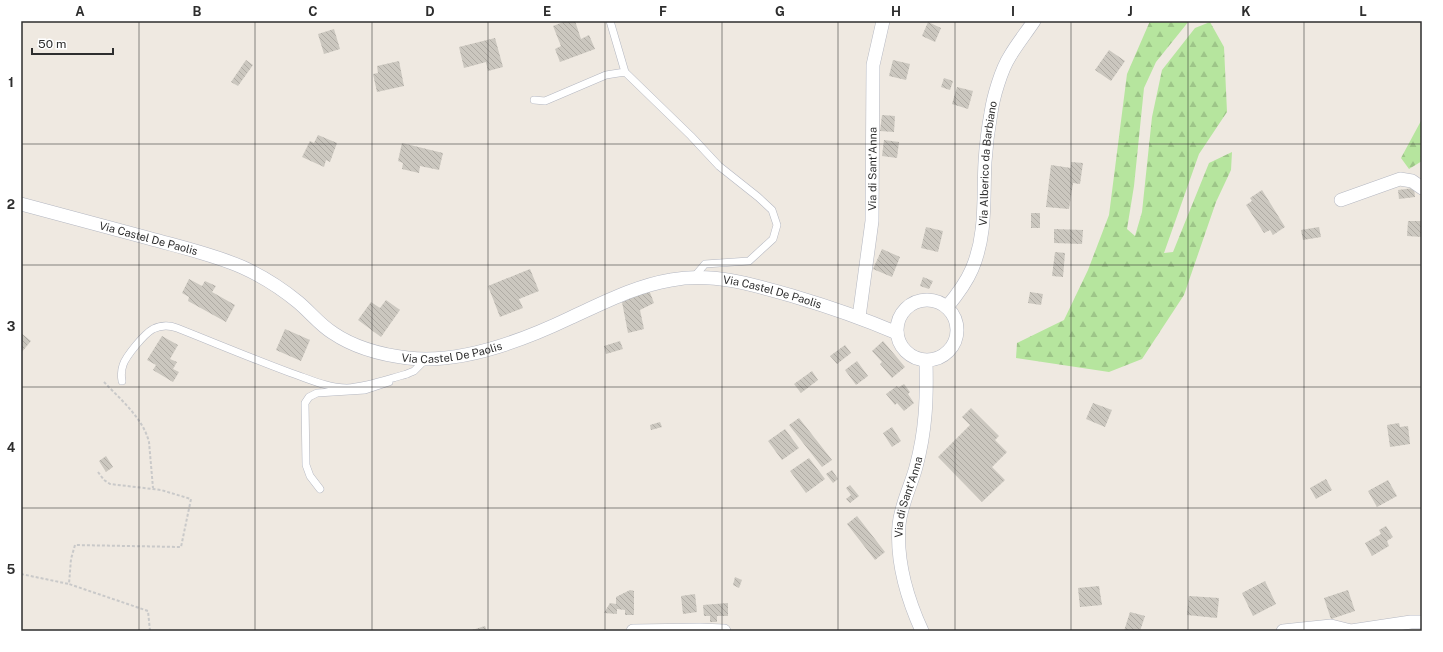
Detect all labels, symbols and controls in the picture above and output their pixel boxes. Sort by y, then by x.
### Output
text: A [75,4,85,19]
text: B [193,4,202,19]
text: C [308,4,318,19]
text: D [425,4,435,19]
text: E [543,4,551,19]
text: F [659,4,667,19]
text: G [775,4,785,19]
text: H [891,4,901,19]
text: I [1011,4,1015,19]
text: J [1127,4,1133,19]
text: K [1241,4,1251,19]
text: L [1359,4,1367,19]
scale bar [32,30,113,56]
text: 50 m [38,37,66,51]
text: 1 [8,75,14,90]
street label: Via Alberico da Barbiano [977,100,999,226]
street label: Via di Sant'Anna [866,127,879,211]
text: 2 [7,197,15,212]
street label: Via Castel De Paolis [98,219,200,257]
street label: Via Castel De Paolis [722,273,824,311]
text: 3 [7,319,16,334]
street label: Via Castel De Paolis [401,340,504,365]
text: 4 [7,440,16,455]
street label: Via di Sant'Anna [892,455,924,538]
text: 5 [7,562,16,577]

